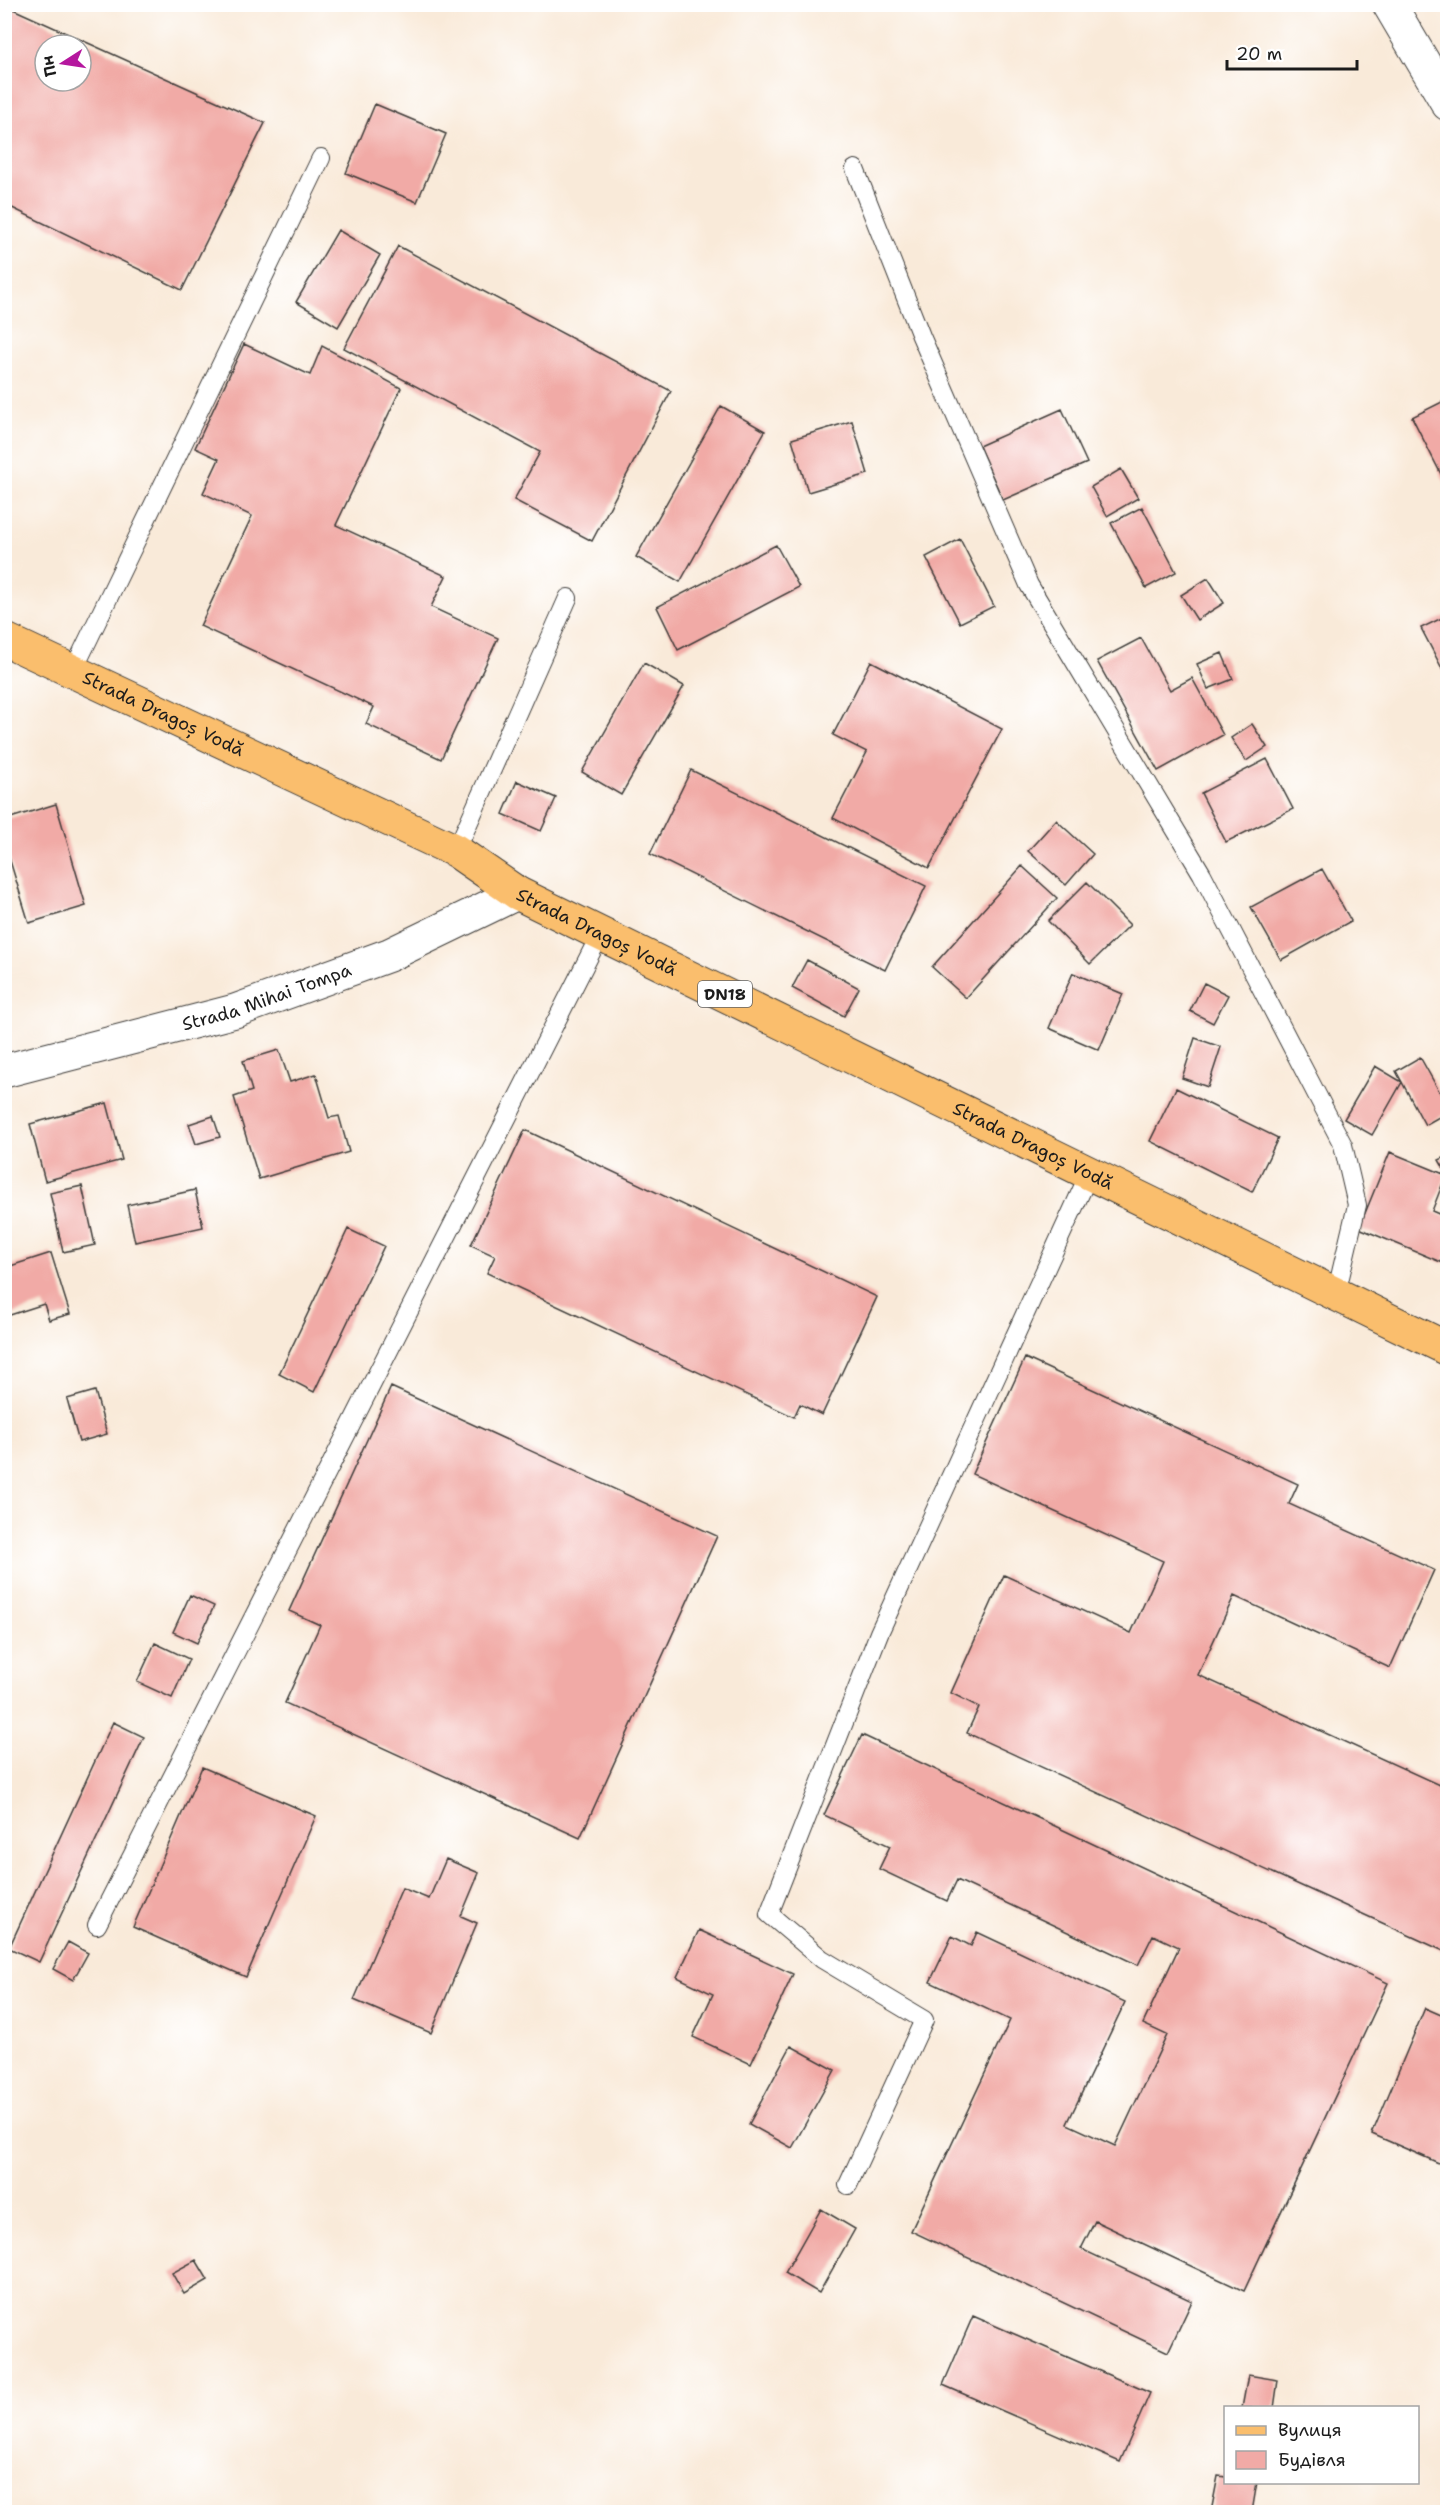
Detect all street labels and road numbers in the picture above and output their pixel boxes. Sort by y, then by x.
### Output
street label: Strada Dragoș Vodă [79,666,248,762]
street label: Strada Dragoș Vodă [512,883,681,981]
street label: Strada Mihai Tompa [180,958,355,1036]
road number: DN18 [698,981,752,1007]
street label: Strada Dragoș Vodă [949,1096,1117,1195]

